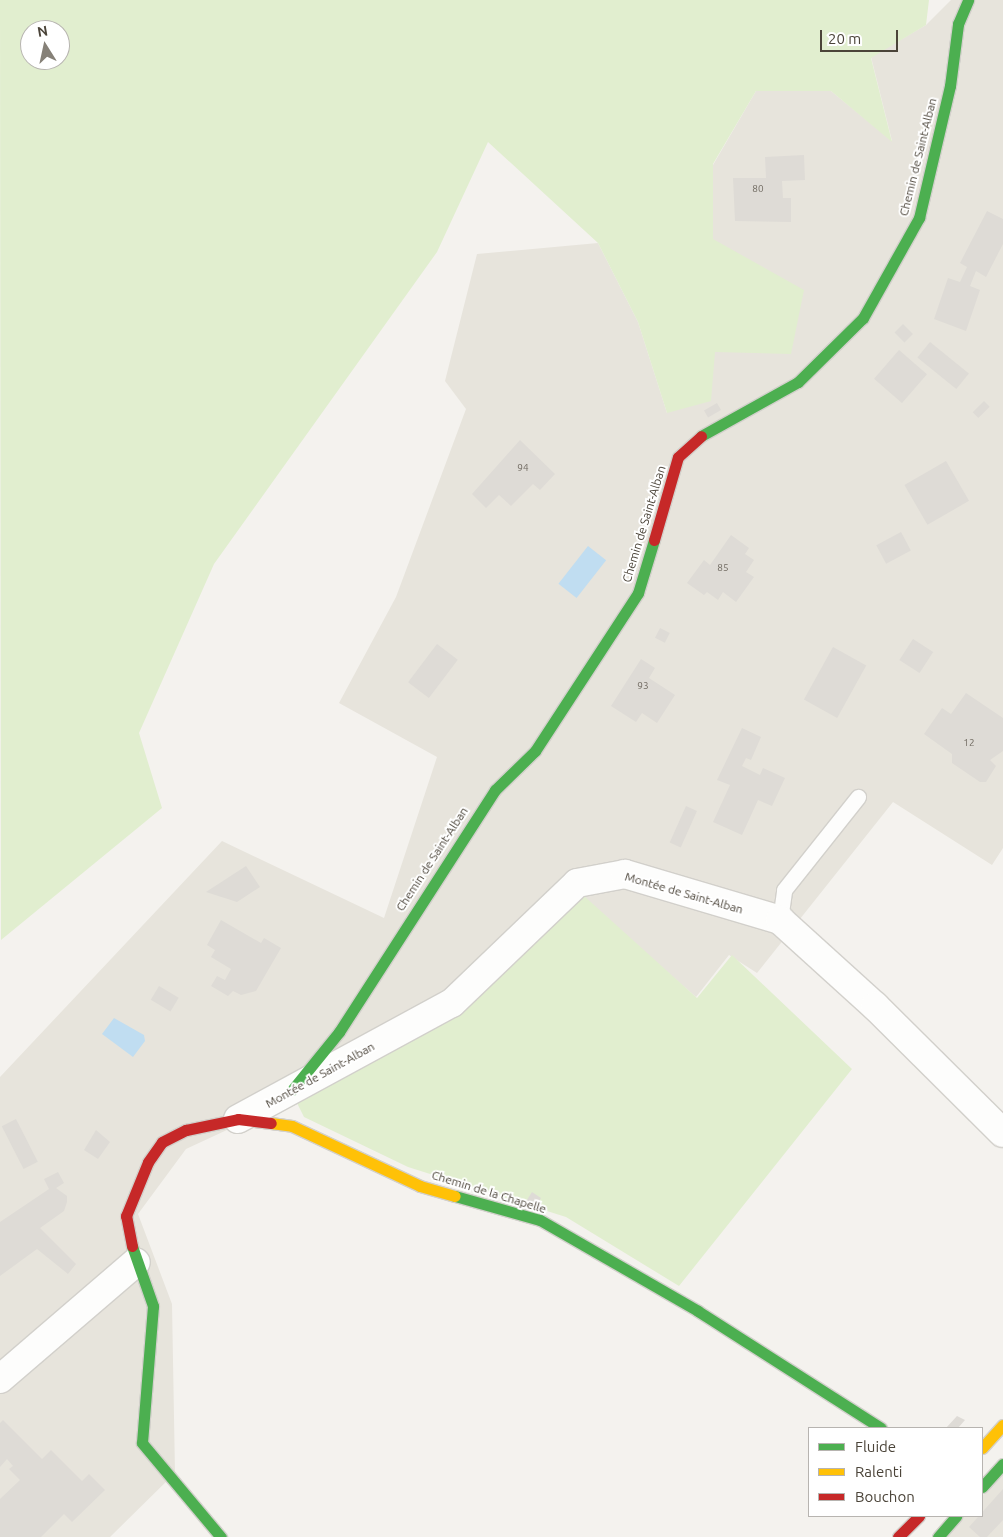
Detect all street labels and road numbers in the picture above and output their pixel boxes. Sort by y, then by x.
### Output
street label: Chemin de Saint-Alban [896,96,940,218]
street label: Chemin de Saint-Alban [619,464,669,584]
street label: Chemin de Saint-Alban [393,804,471,914]
street label: Montée de Saint-Alban [623,869,745,917]
street label: Montée de Saint-Alban [263,1039,377,1111]
street label: Chemin de la Chapelle [430,1168,548,1216]

